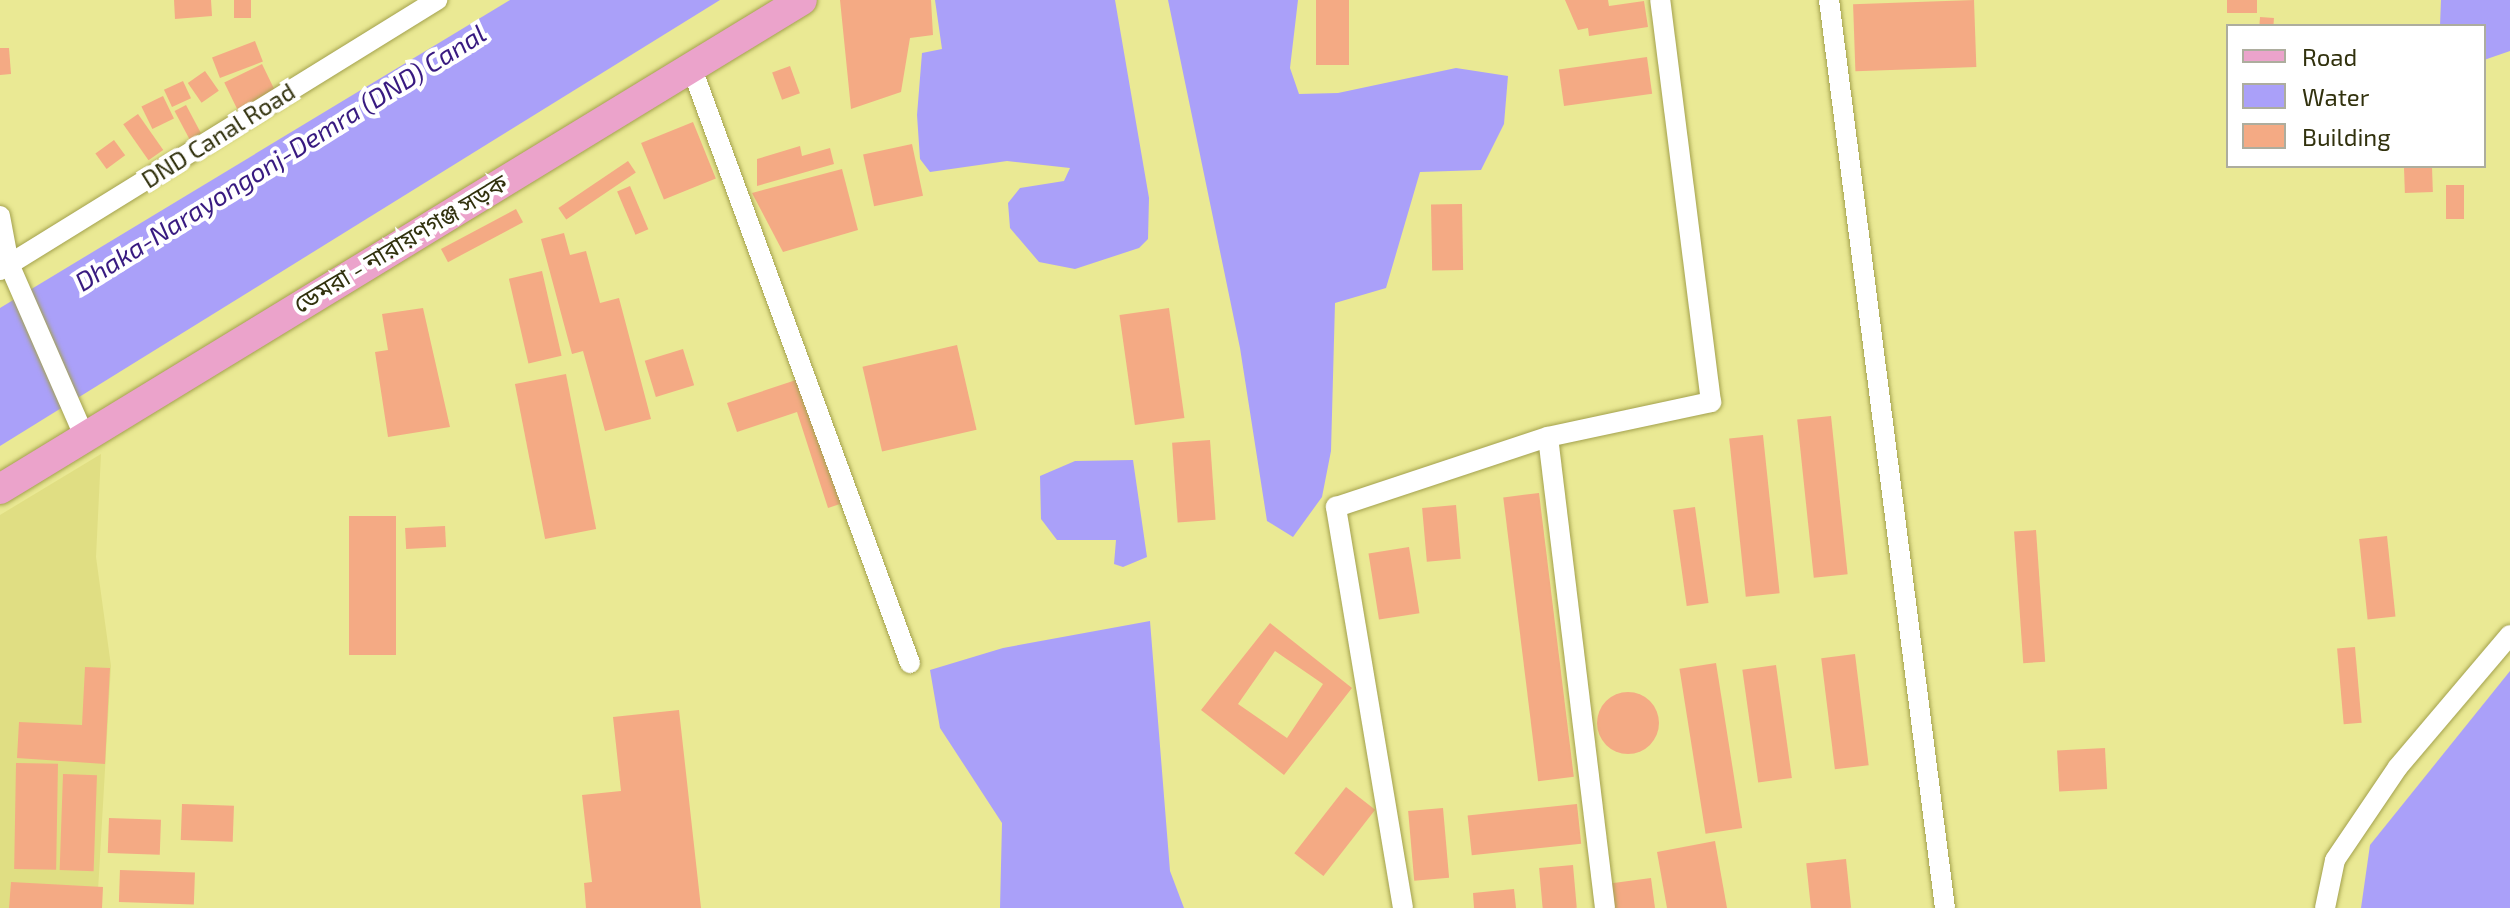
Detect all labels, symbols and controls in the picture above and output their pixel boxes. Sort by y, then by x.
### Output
water label: Dhaka-Narayongonj-Demra (DND) Canal [69,17,491,297]
legend [2226,24,2486,168]
text: Road [2302,42,2357,71]
street label: DND Canal Road [136,76,300,194]
text: Water [2302,82,2369,111]
text: Building [2302,122,2391,151]
street label: ডেমরা - নারায়ণগঞ্জ সড়ক [288,168,512,318]

